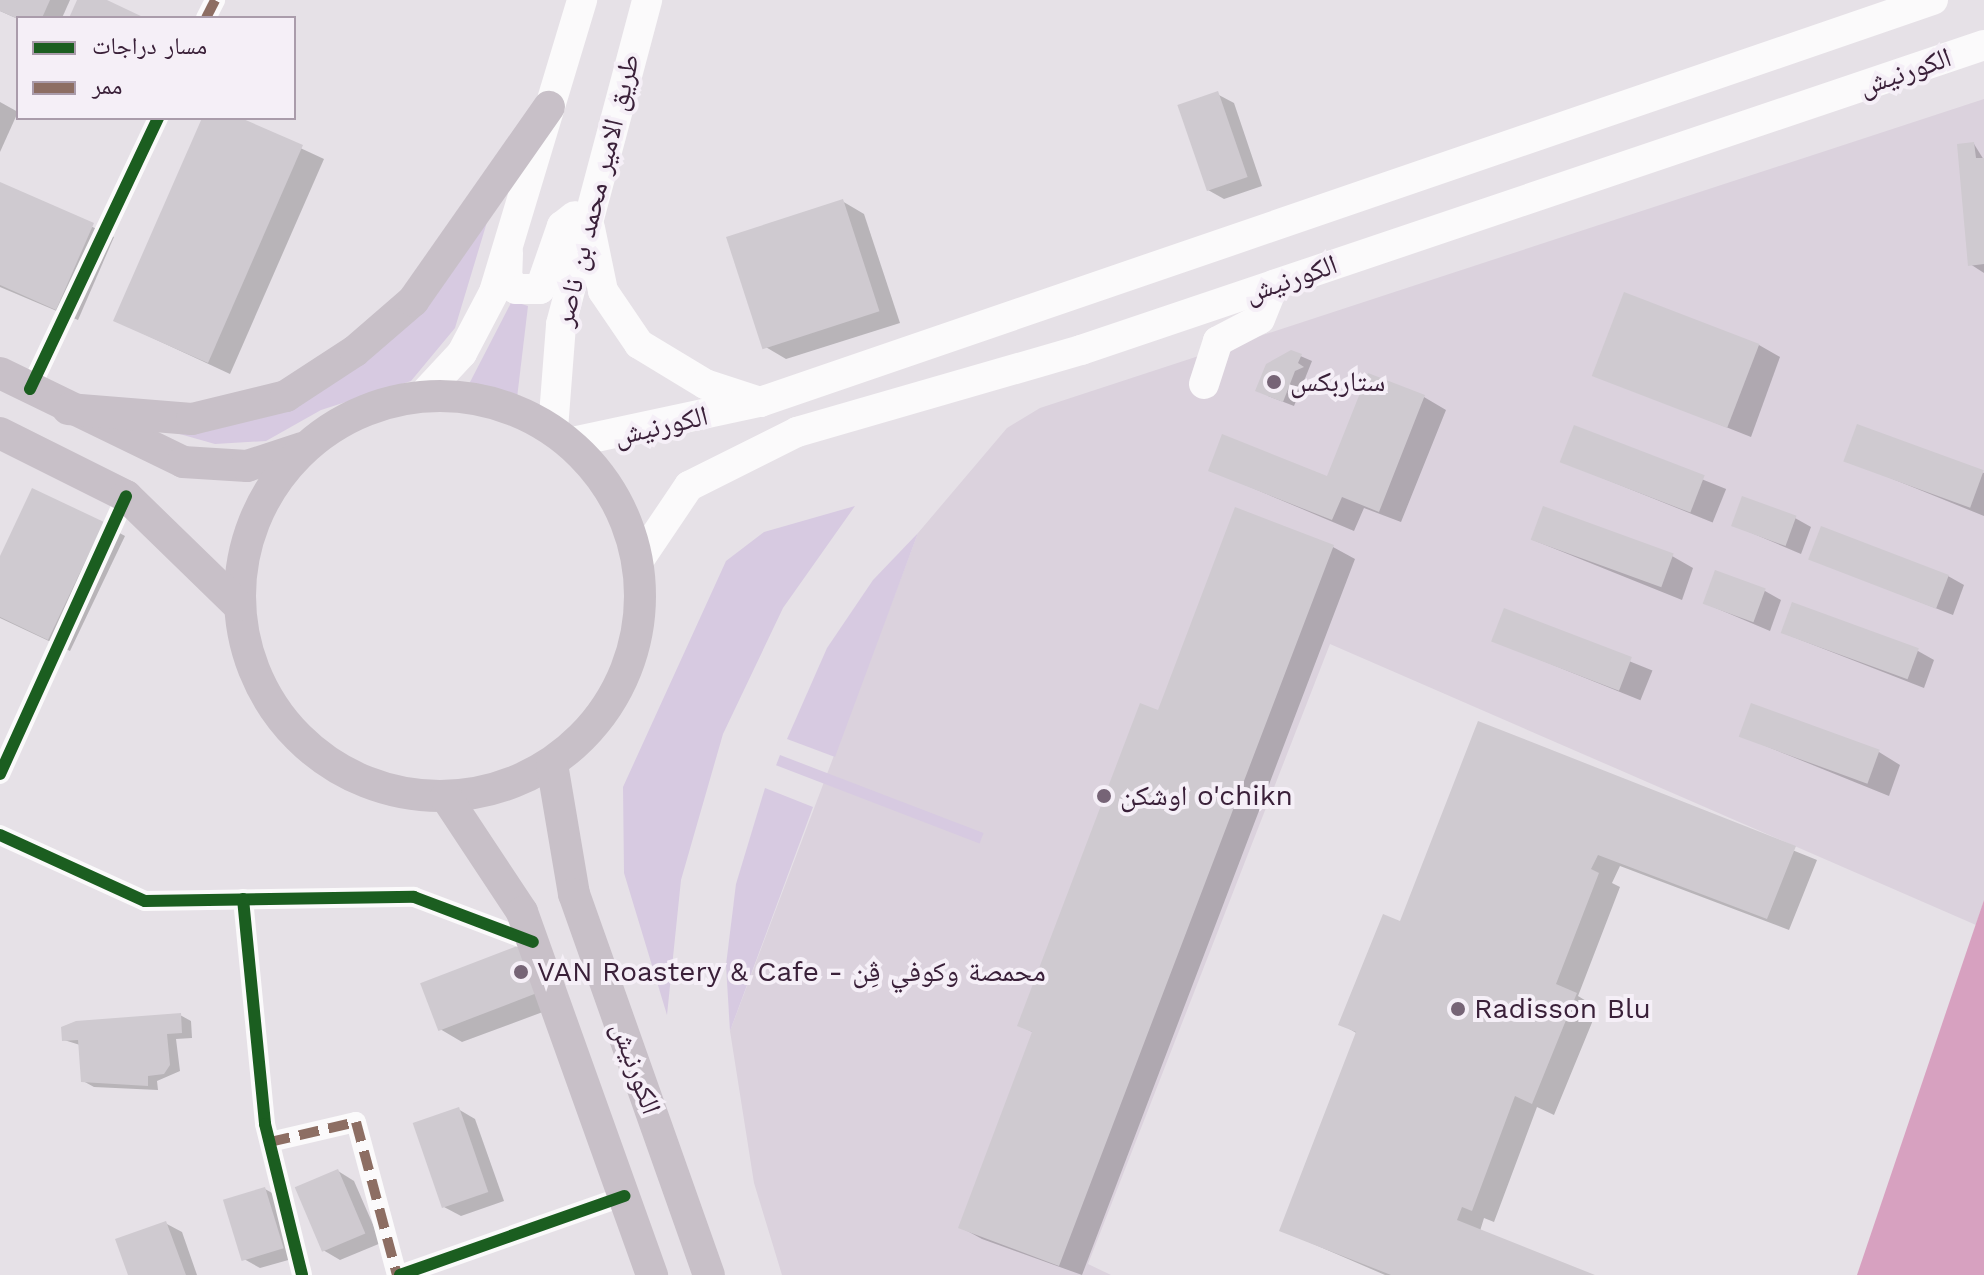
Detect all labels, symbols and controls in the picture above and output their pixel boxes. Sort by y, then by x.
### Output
legend [16,16,296,120]
text: مسار دراجات [92,32,207,60]
street label: الكورنيش [1854,41,1956,103]
street label: طريق الامير محمد بن ناصر [547,50,647,330]
text: ممر [92,72,123,100]
street label: الكورنيش [1240,248,1342,310]
place label: ستاربكس [1290,365,1385,399]
marker: ستاربكس [1265,373,1283,391]
street label: الكورنيش [611,399,711,453]
place label: اوشكن o'chikn [1120,779,1293,813]
marker: اوشكن o'chikn [1095,787,1113,805]
place label: VAN Roastery & Cafe - محمصة وكوفي ڤِن [537,955,1046,989]
marker: VAN Roastery & Cafe - محمصة وكوفي ڤِن [512,963,530,981]
place label: Radisson Blu [1474,992,1651,1026]
marker: Radisson Blu [1449,1000,1467,1018]
street label: الكورنيش [604,1017,668,1119]

